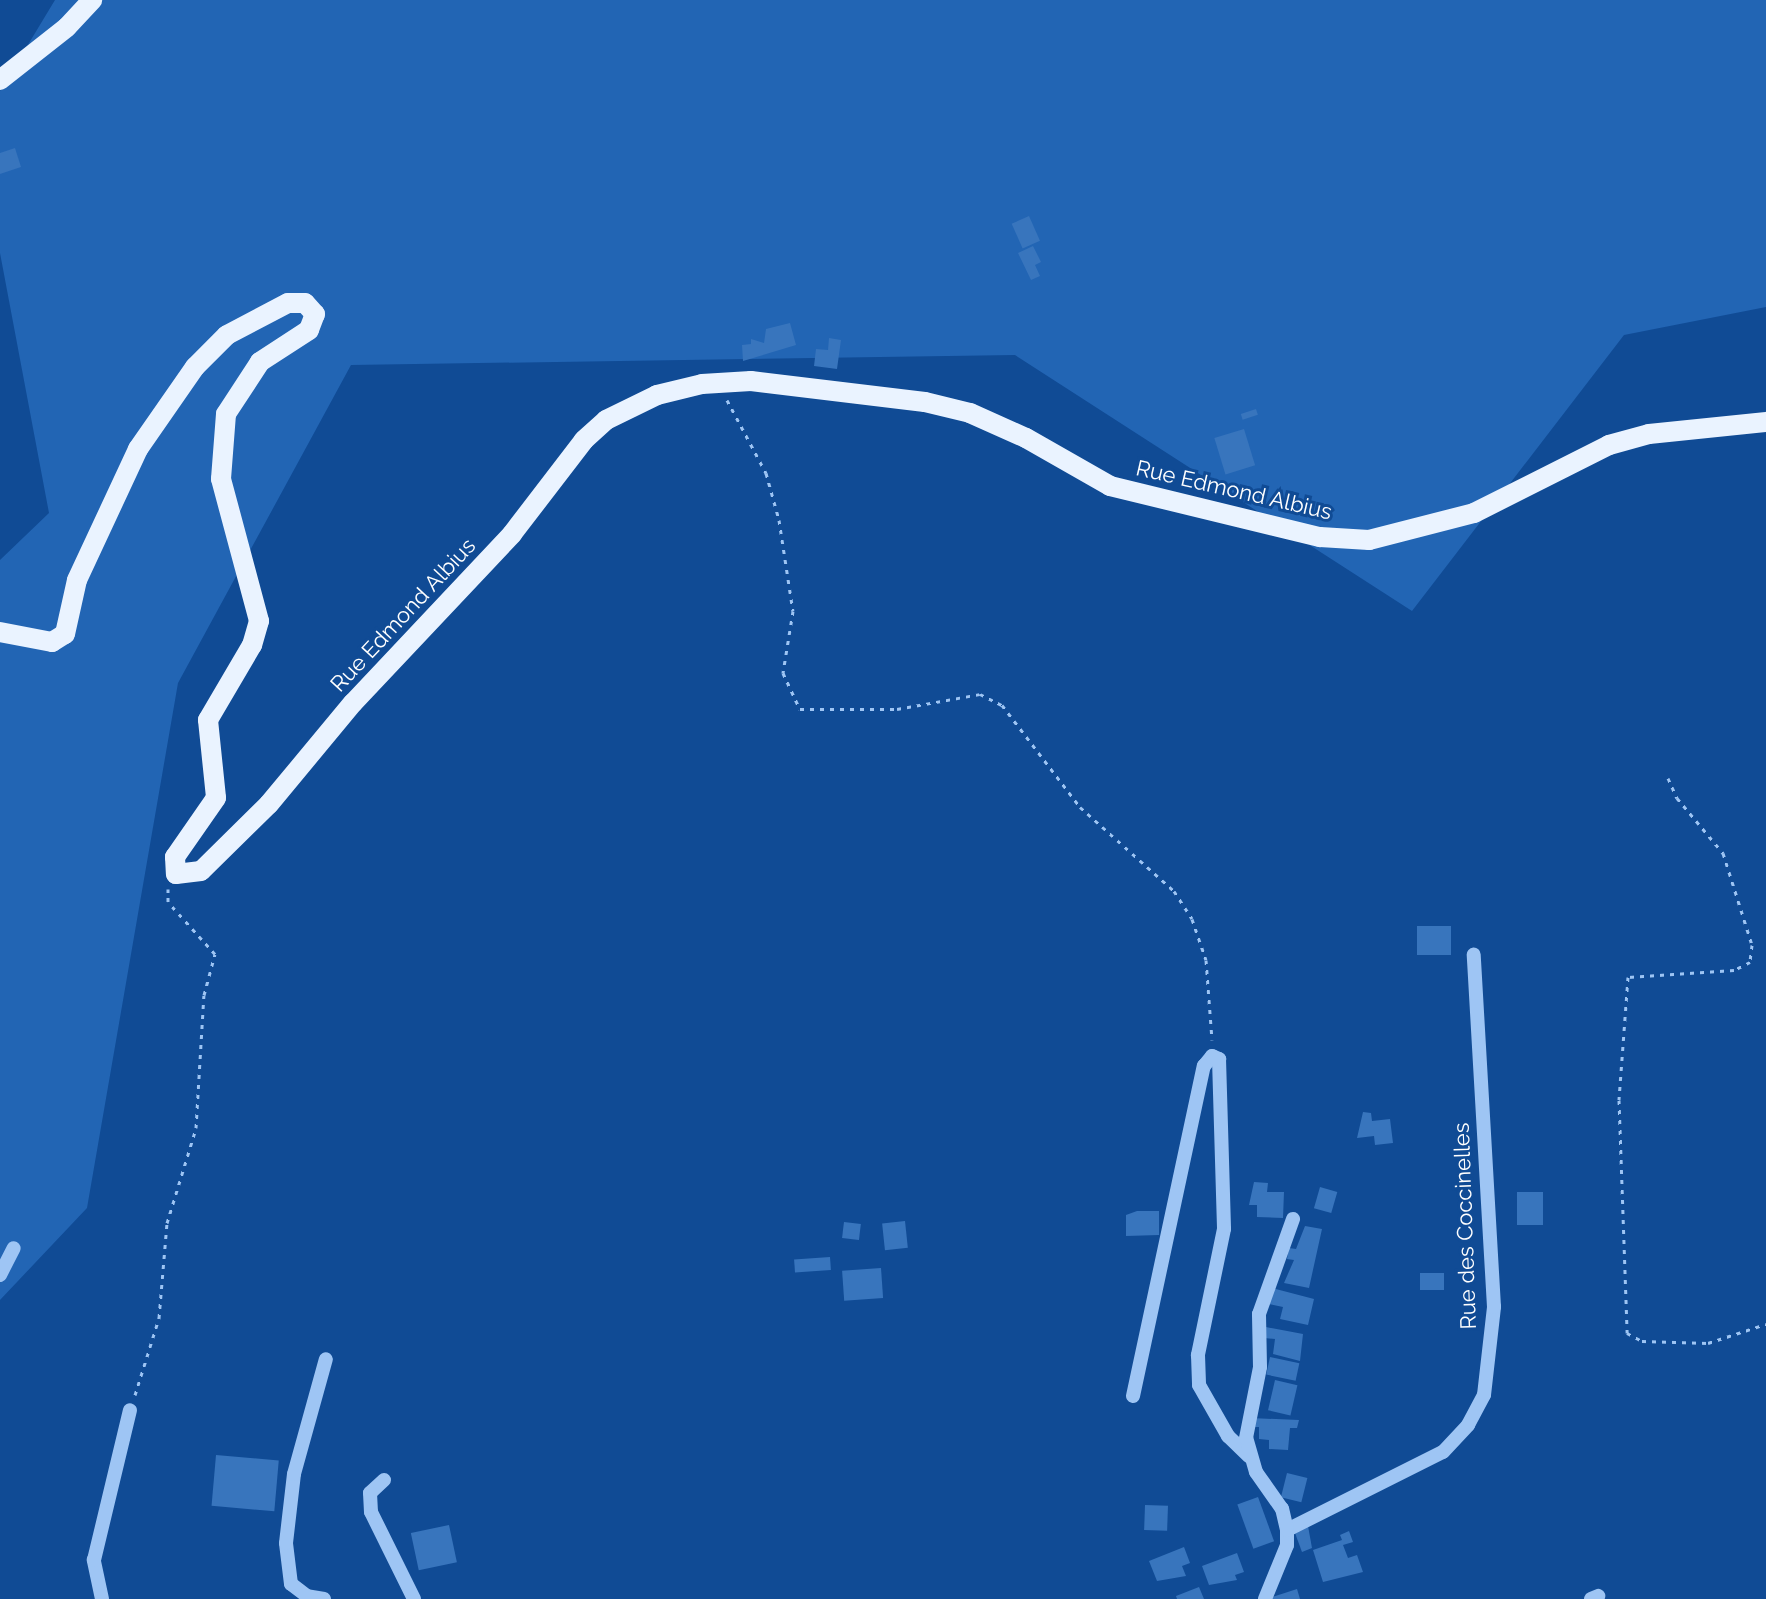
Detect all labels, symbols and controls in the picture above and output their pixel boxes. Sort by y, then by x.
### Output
street label: Rue Edmond Albius [1133,455,1335,525]
street label: Rue Edmond Albius [325,533,481,697]
street label: Rue des Coccinelles [1448,1122,1482,1330]

